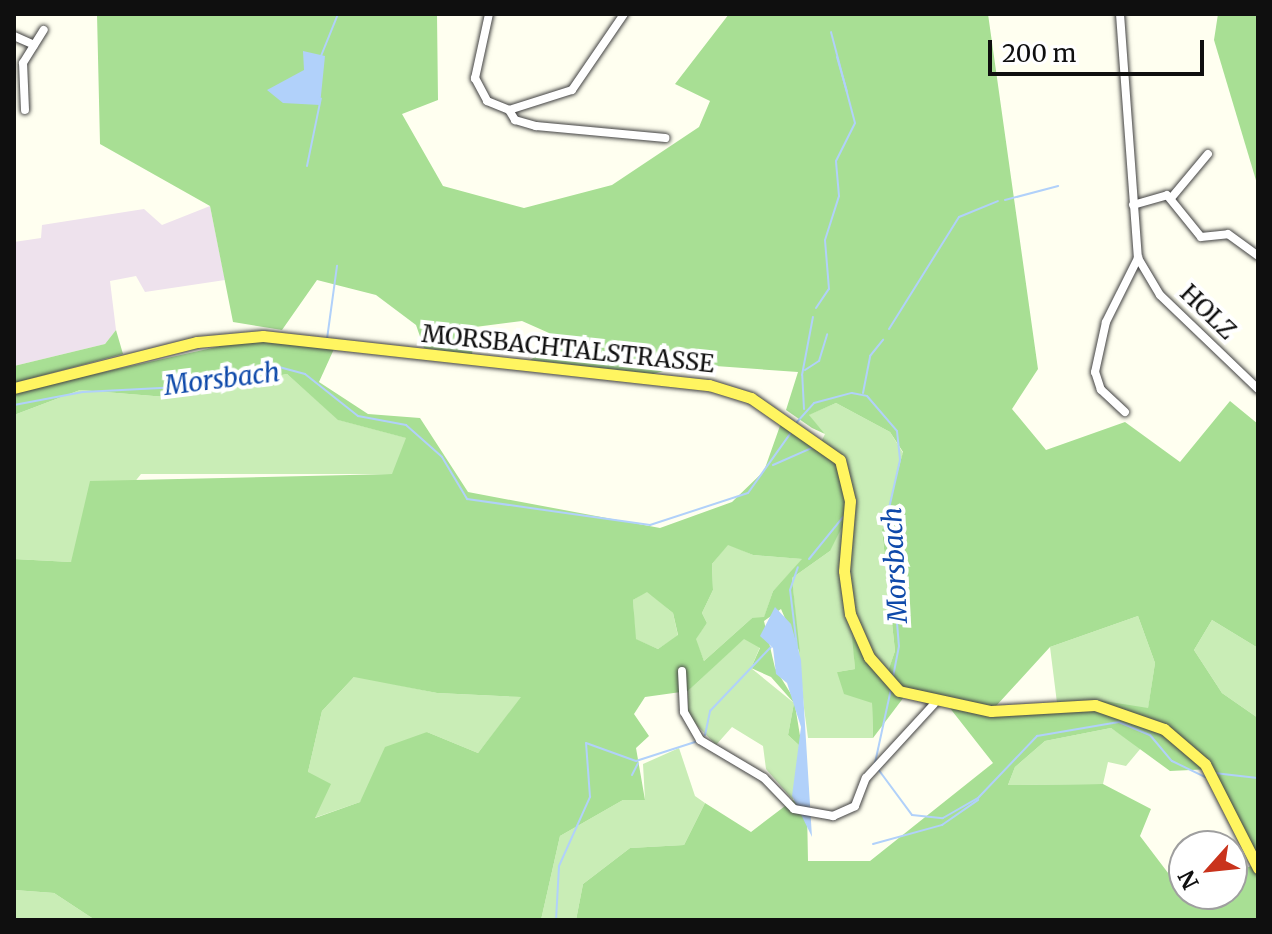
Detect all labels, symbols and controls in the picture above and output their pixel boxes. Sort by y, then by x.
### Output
scale bar [992,24,1208,74]
text: 200 m [1002,38,1076,69]
street label: HOLZ [1174,279,1242,345]
street label: MORSBACHTALSTRASSE [420,319,716,379]
water label: Morsbach [162,356,282,402]
water label: Morsbach [876,506,914,624]
north arrow [1168,830,1248,910]
text: N [1172,866,1205,894]

